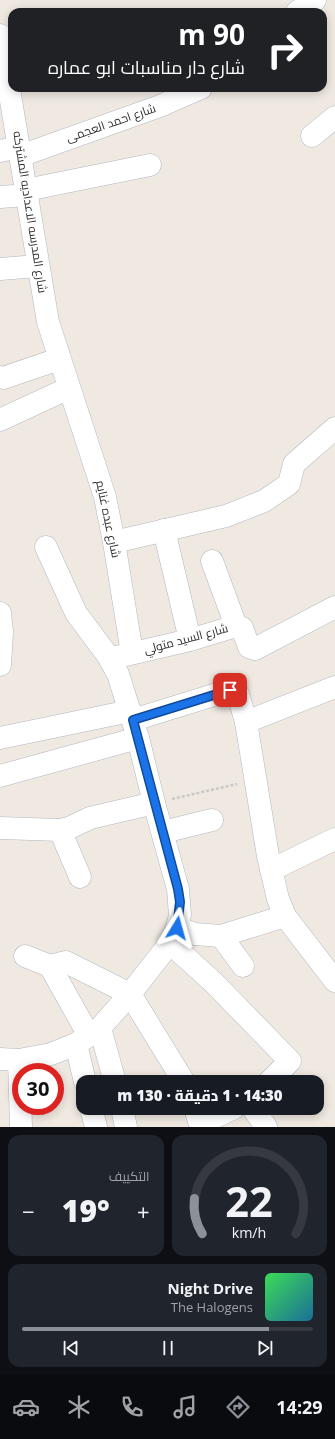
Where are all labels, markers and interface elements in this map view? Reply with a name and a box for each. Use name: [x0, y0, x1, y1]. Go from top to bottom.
text: 90 m: [178, 15, 245, 53]
icon: right: [259, 24, 311, 76]
text: شارع دار مناسبات ابو عماره: [48, 55, 245, 79]
street label: شارع احمد العجمى: [64, 99, 158, 146]
street label: شارع المدرسه الاعداديه المشتركه: [9, 130, 52, 294]
street label: شارع عبده غنايم: [92, 479, 125, 559]
street label: شارع السيد متولي: [142, 619, 231, 660]
pin: [213, 673, 247, 707]
icon: arrive: [219, 679, 241, 701]
position arrow: [156, 907, 198, 949]
speed limit sign: 30: [12, 1063, 64, 1115]
text: 14:30 · 1 دقيقة · 130 m: [117, 1085, 283, 1105]
text: التكييف: [109, 1167, 150, 1185]
text: 22: [225, 1172, 273, 1228]
text: 19°: [62, 1190, 110, 1231]
text: −: [22, 1196, 35, 1226]
text: +: [137, 1196, 150, 1226]
text: km/h: [232, 1222, 267, 1241]
text: Night Drive: [168, 1278, 253, 1298]
text: The Halogens: [171, 1298, 253, 1316]
icon: previous: [60, 1337, 82, 1359]
icon: pause: [157, 1337, 179, 1359]
icon: next: [254, 1337, 276, 1359]
icon: car: [12, 1393, 40, 1421]
icon: climate: [65, 1393, 93, 1421]
icon: phone: [118, 1393, 146, 1421]
icon: music: [171, 1393, 199, 1421]
icon: directions: [224, 1393, 252, 1421]
text: 14:29: [276, 1395, 323, 1419]

